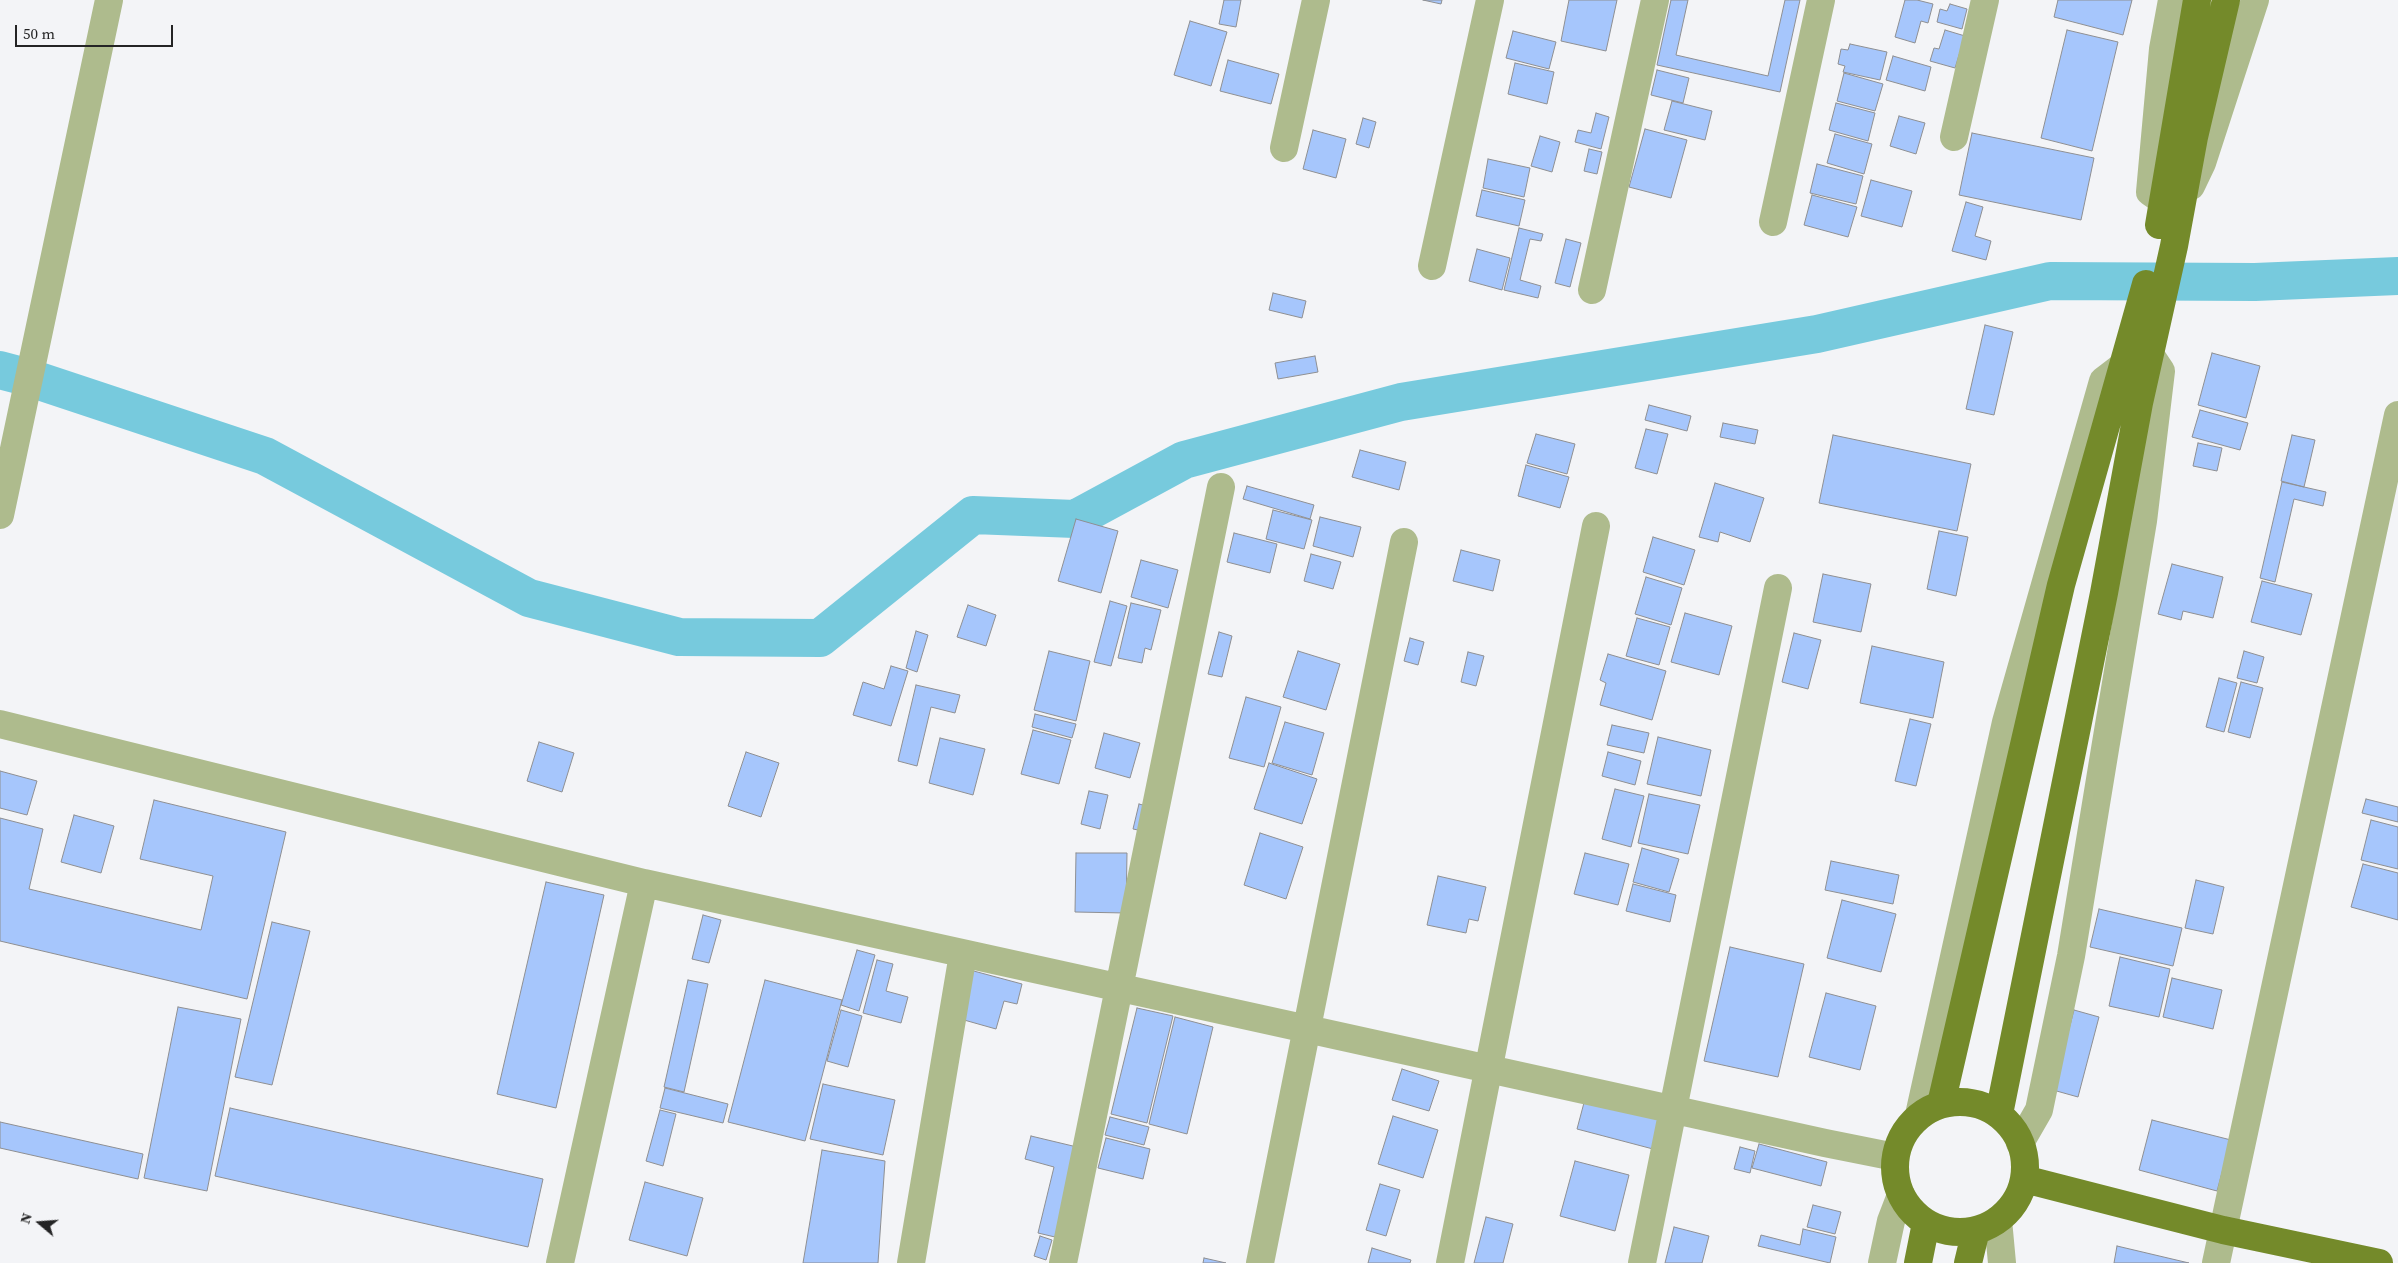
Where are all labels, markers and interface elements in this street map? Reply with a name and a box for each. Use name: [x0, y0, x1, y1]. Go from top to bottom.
scale bar: [18, 15, 175, 47]
text: 50 m: [23, 23, 55, 44]
north arrow: [15, 1198, 65, 1248]
text: N: [15, 1210, 37, 1226]

